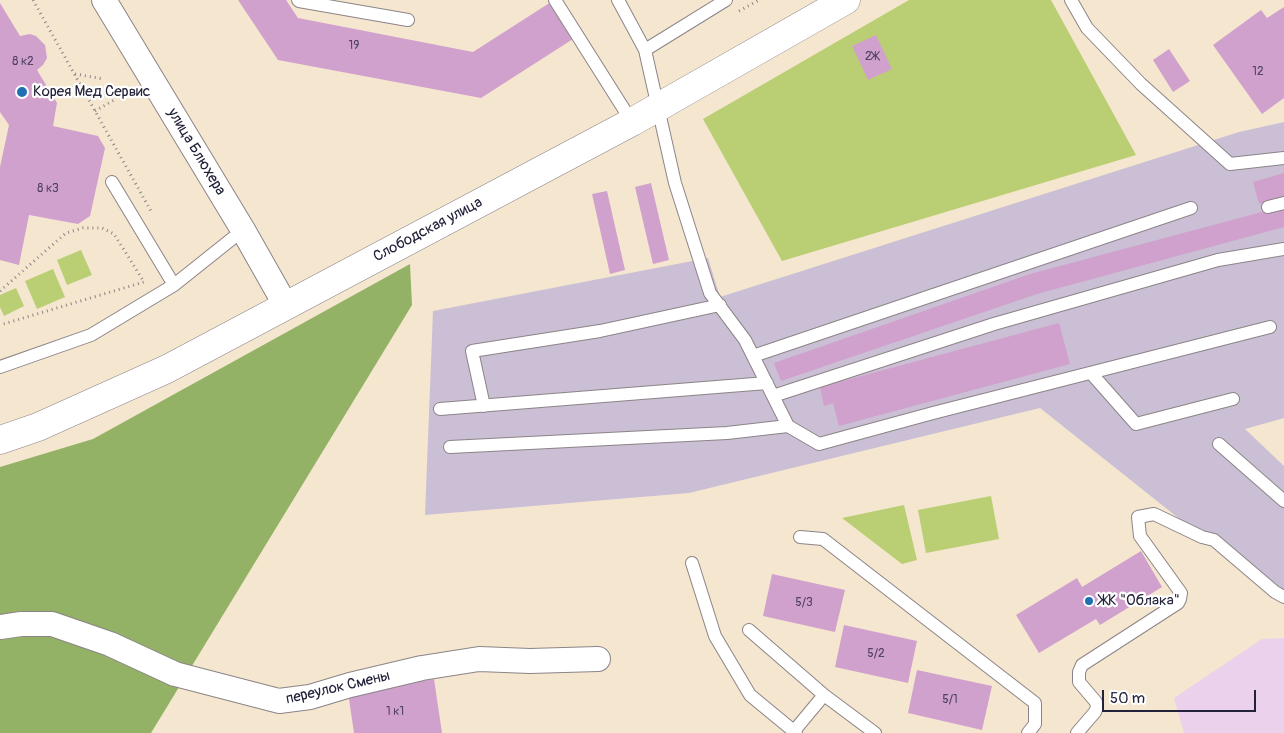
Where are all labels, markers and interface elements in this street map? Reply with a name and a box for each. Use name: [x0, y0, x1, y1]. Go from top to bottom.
house number: 19: [349, 39, 359, 53]
house number: 2Ж: [865, 50, 879, 64]
house number: 8 к2: [12, 55, 34, 69]
house number: 12: [1252, 65, 1264, 79]
place label: Корея Мед Сервис: [33, 83, 150, 101]
marker: Корея Мед Сервис: [15, 85, 29, 99]
street label: улица Блюхера: [163, 105, 229, 199]
house number: 8 к3: [37, 182, 59, 196]
street label: Слободская улица: [370, 194, 486, 266]
place label: ЖК "Облака": [1099, 592, 1180, 610]
marker: ЖК "Облака": [1083, 595, 1095, 607]
house number: 5/3: [795, 596, 813, 610]
house number: 5/2: [867, 647, 885, 661]
street label: переулок Смены: [284, 667, 392, 709]
scale bar: [1104, 680, 1258, 712]
text: 50 m: [1110, 689, 1145, 708]
house number: 5/1: [942, 693, 958, 707]
house number: 1 к1: [386, 705, 404, 719]

